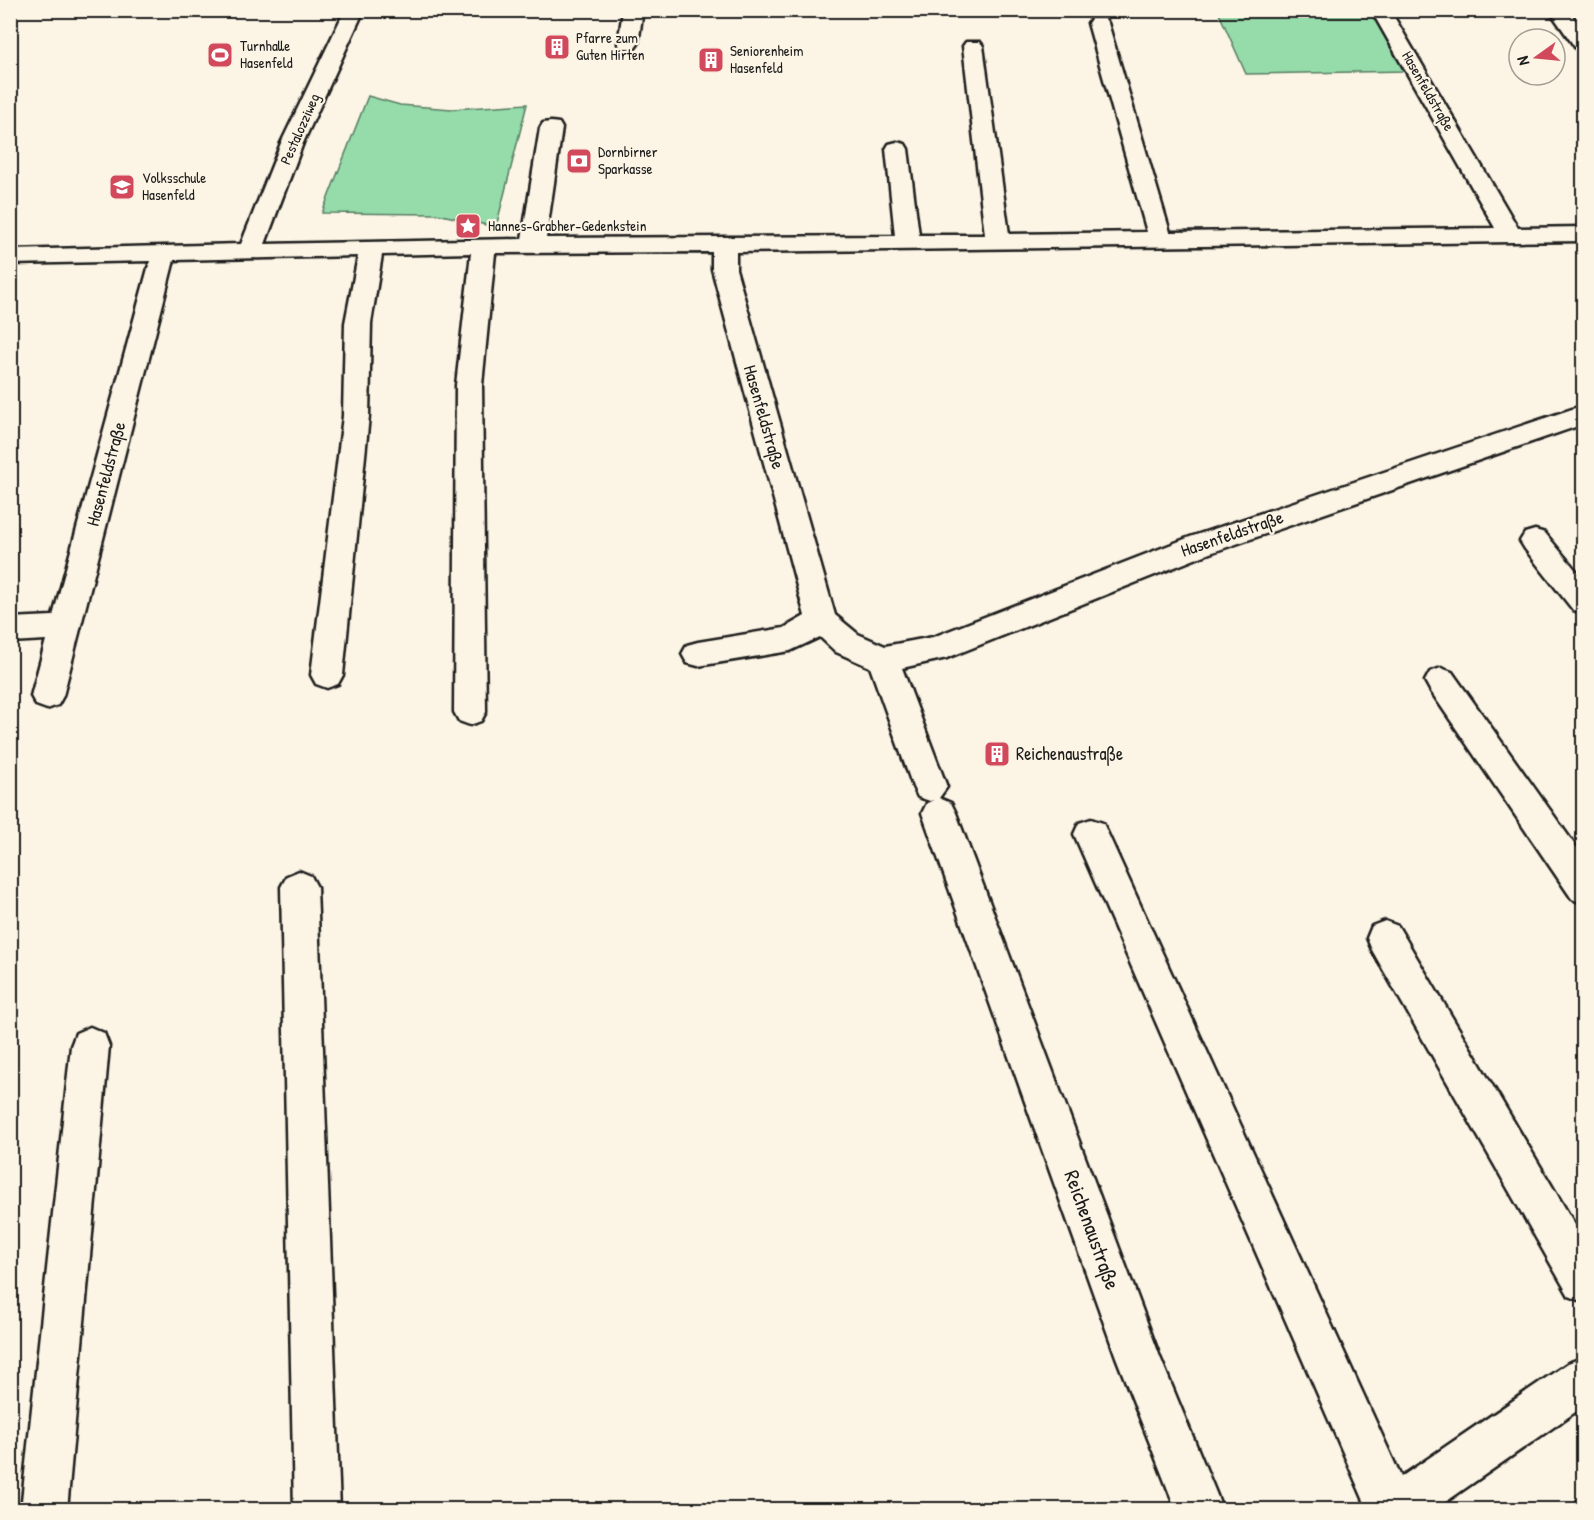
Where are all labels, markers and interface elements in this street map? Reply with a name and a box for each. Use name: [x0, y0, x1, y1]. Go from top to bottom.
place label: Pfarre zum Guten Hirten: [576, 27, 645, 65]
north arrow: [1507, 27, 1567, 87]
building icon: Pfarre zum Guten Hirten: [542, 32, 572, 62]
place label: Turnhalle Hasenfeld: [240, 35, 293, 73]
sports icon: Turnhalle Hasenfeld: [205, 40, 235, 70]
place label: Seniorenheim Hasenfeld: [730, 40, 803, 78]
building icon: Seniorenheim Hasenfeld: [696, 45, 726, 75]
street label: Hasenfeldstraße: [1397, 47, 1460, 135]
text: N: [1511, 53, 1534, 68]
street label: Pestalozziweg: [275, 90, 325, 168]
place label: Dornbirner Sparkasse: [598, 141, 658, 179]
bank icon: Dornbirner Sparkasse: [564, 146, 594, 176]
place label: Volksschule Hasenfeld: [142, 167, 206, 205]
school or university icon: Volksschule Hasenfeld: [107, 172, 137, 202]
place icon: Hannes-Grabher-Gedenkstein: [453, 211, 483, 241]
place label: Hannes-Grabher-Gedenkstein: [488, 215, 647, 236]
street label: Hasenfeldstraße: [738, 362, 791, 472]
street label: Hasenfeldstraße: [80, 419, 131, 529]
street label: Hasenfeldstraße: [1177, 504, 1286, 563]
building icon: Reichenaustraße: [982, 739, 1012, 769]
place label: Reichenaustraße: [1016, 741, 1123, 766]
street label: Reichenaustraße: [1057, 1166, 1127, 1294]

